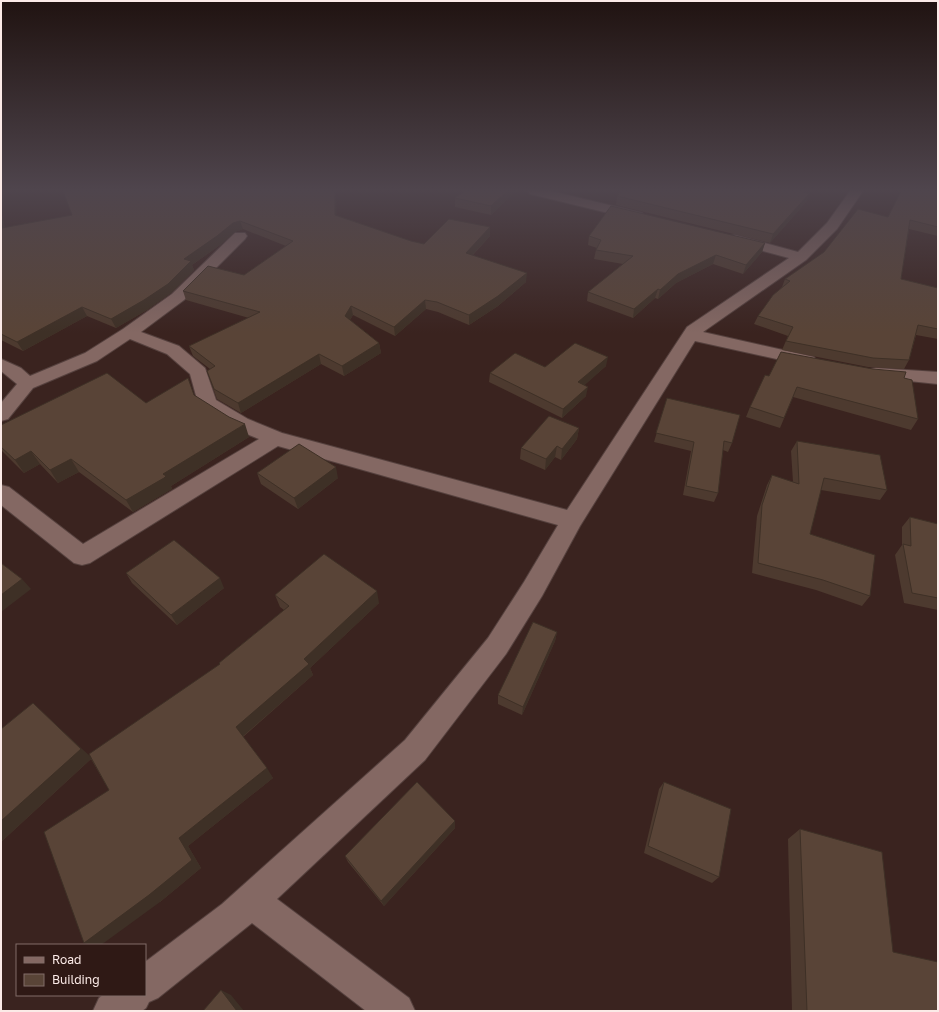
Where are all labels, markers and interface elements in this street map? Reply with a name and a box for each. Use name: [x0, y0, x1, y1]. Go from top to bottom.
legend: [16, 944, 146, 996]
text: Road: [52, 952, 81, 967]
text: Building: [52, 972, 100, 987]

